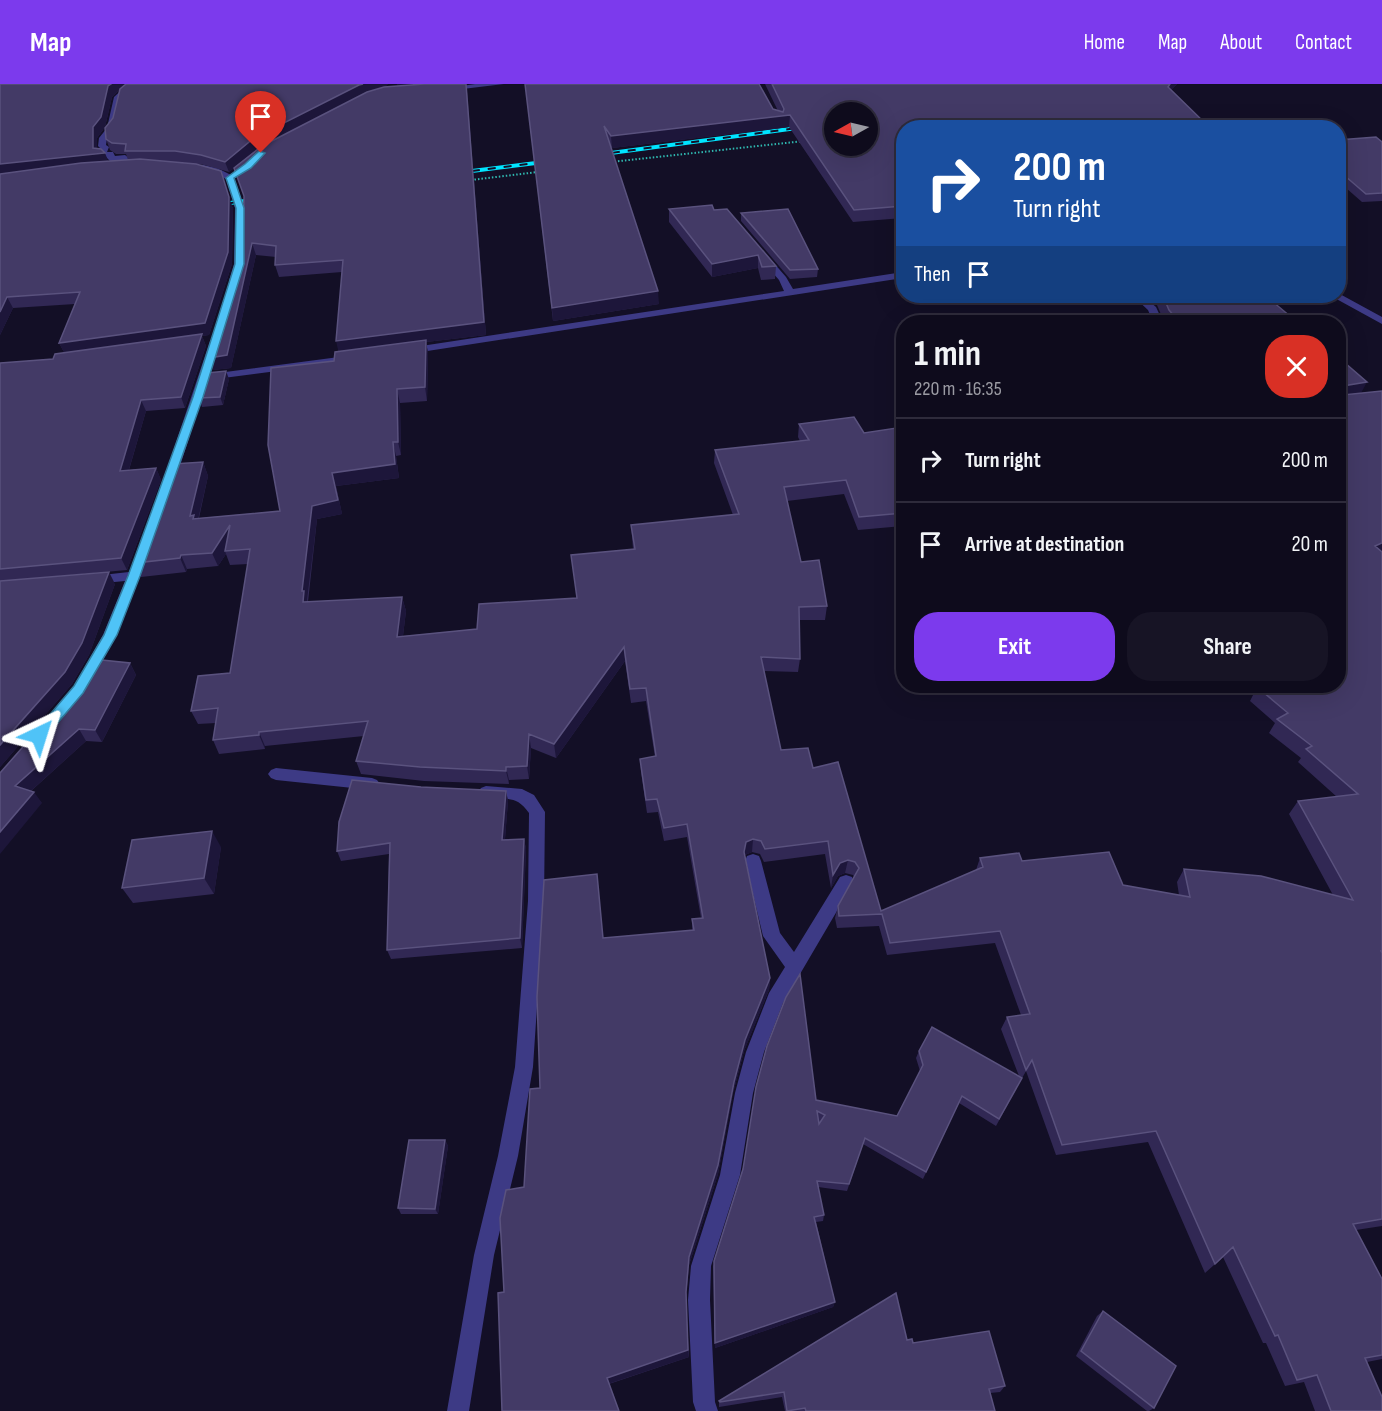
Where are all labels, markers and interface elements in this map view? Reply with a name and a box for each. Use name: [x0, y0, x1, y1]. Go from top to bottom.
text: Map: [30, 26, 71, 59]
text: Home: [1084, 30, 1125, 55]
text: Map: [1158, 30, 1187, 55]
text: About: [1220, 30, 1262, 55]
text: Contact: [1295, 30, 1352, 55]
pin: [235, 91, 286, 153]
icon: arrive: [244, 100, 277, 133]
north arrow: [824, 102, 878, 156]
map controls: [824, 102, 878, 156]
text: 200 m: [1013, 142, 1106, 193]
icon: right: [914, 144, 992, 222]
text: Turn right: [1013, 193, 1100, 225]
icon: arrive: [962, 258, 995, 291]
text: Then: [914, 261, 950, 288]
text: 1 min: [914, 333, 981, 376]
button: close: [1265, 335, 1328, 398]
text: 220 m · 16:35: [914, 377, 1002, 401]
icon: right: [914, 444, 947, 477]
text: Turn right: [965, 447, 1041, 474]
text: 200 m: [1282, 447, 1328, 474]
icon: arrive: [914, 528, 947, 561]
text: Arrive at destination: [965, 531, 1124, 558]
text: 20 m: [1292, 531, 1328, 558]
button: Exit: [914, 612, 1115, 681]
button: Share: [1127, 612, 1328, 681]
position arrow: [7, 703, 71, 767]

